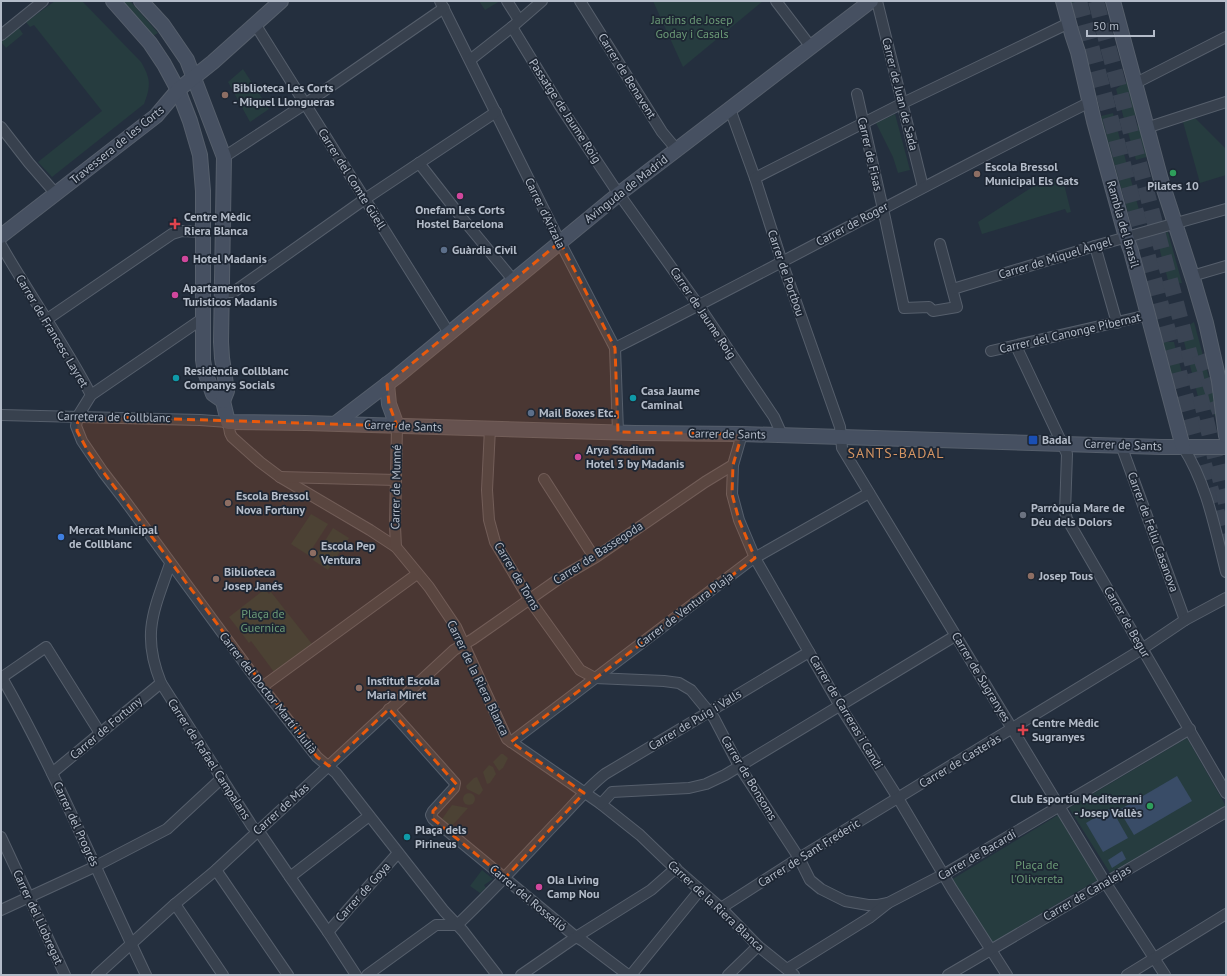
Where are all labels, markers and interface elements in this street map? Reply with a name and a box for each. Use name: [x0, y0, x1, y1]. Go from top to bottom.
park label: Jardins de Josep Goday i Casals: [650, 12, 733, 41]
scale bar: [1087, 12, 1154, 38]
text: 50 m: [1093, 18, 1119, 33]
street label: Carrer de Benavent: [595, 30, 660, 121]
street label: Carrer de Juan de Sada: [879, 36, 922, 152]
street label: Passatge de Jaume Roig: [526, 56, 605, 166]
place label: Biblioteca Les Corts - Miquel Llongueras: [233, 80, 335, 109]
marker: Biblioteca Les Corts - Miquel Llongueras: [220, 90, 230, 100]
street label: Travessera de les Corts: [67, 102, 167, 187]
street label: Carrer de Fisas: [855, 115, 886, 192]
street label: Carrer del Comte Güell: [315, 126, 390, 232]
street label: Avinguda de Madrid: [581, 151, 671, 226]
place label: Escola Bressol Municipal Els Gats: [985, 159, 1079, 188]
marker: Pilates 10: [1168, 168, 1178, 178]
marker: Escola Bressol Municipal Els Gats: [972, 169, 982, 179]
street label: Carrer d'Arizala: [522, 175, 569, 251]
place label: Pilates 10: [1147, 178, 1199, 193]
street label: Rambla del Brasil: [1104, 179, 1143, 270]
marker: Onefam Les Corts Hostel Barcelona: [455, 191, 465, 201]
street label: Carrer de Roger: [813, 198, 890, 249]
place label: Onefam Les Corts Hostel Barcelona: [415, 202, 505, 231]
place label: Centre Mèdic Riera Blanca: [184, 209, 251, 238]
marker: Centre Mèdic Riera Blanca: [169, 218, 181, 230]
street label: Carrer de Portbou: [765, 228, 808, 318]
street label: Carrer de Miquel Àngel: [996, 233, 1114, 282]
place label: Guàrdia Civil: [452, 242, 517, 257]
marker: Guàrdia Civil: [439, 245, 449, 255]
place label: Hotel Madanis: [193, 251, 267, 266]
marker: Hotel Madanis: [180, 254, 190, 264]
street label: Carrer de Jaume Roig: [667, 264, 740, 361]
street label: Carrer de Francesc Layret: [13, 272, 92, 390]
place label: Apartamentos Turisticos Madanis: [183, 280, 277, 309]
marker: Apartamentos Turisticos Madanis: [170, 290, 180, 300]
street label: Carrer del Canonge Pibernat: [998, 309, 1142, 356]
place label: Residència Collblanc Companys Socials: [184, 363, 289, 392]
marker: Residència Collblanc Companys Socials: [171, 373, 181, 383]
place label: Casa Jaume Caminal: [641, 383, 700, 412]
marker: Casa Jaume Caminal: [628, 393, 638, 403]
place label: Mail Boxes Etc.: [539, 405, 616, 420]
street label: Carretera de Collblanc: [57, 408, 172, 425]
marker: Mail Boxes Etc.: [526, 408, 536, 418]
street label: Carrer de Sants: [364, 417, 442, 434]
street label: Carrer de Sants: [688, 425, 766, 442]
place label: Badal: [1042, 432, 1071, 447]
marker: Badal: [1027, 434, 1039, 446]
street label: Carrer de Sants: [1084, 436, 1162, 453]
place label: Arya Stadium Hotel 3 by Madanis: [586, 442, 684, 471]
street label: Carrer de Munné: [387, 444, 404, 530]
district label: SANTS-BADAL: [848, 444, 944, 462]
marker: Arya Stadium Hotel 3 by Madanis: [573, 452, 583, 462]
street label: Carrer de Feliu Casanova: [1125, 470, 1182, 594]
place label: Escola Bressol Nova Fortuny: [236, 488, 309, 517]
marker: Escola Bressol Nova Fortuny: [223, 498, 233, 508]
place label: Parròquia Mare de Déu dels Dolors: [1031, 500, 1125, 529]
marker: Parròquia Mare de Déu dels Dolors: [1018, 510, 1028, 520]
street label: Carrer de Bassegoda: [550, 518, 646, 587]
place label: Mercat Municipal de Collblanc: [69, 522, 158, 551]
marker: Mercat Municipal de Collblanc: [56, 532, 66, 542]
place label: Escola Pep Ventura: [320, 538, 376, 567]
street label: Carrer de Torns: [491, 539, 544, 613]
marker: Escola Pep Ventura: [308, 548, 318, 558]
place label: Biblioteca Josep Janés: [223, 564, 283, 593]
street label: Carrer de Ventura Plaja: [633, 568, 736, 651]
place label: Josep Tous: [1038, 568, 1093, 583]
marker: Josep Tous: [1026, 571, 1036, 581]
marker: Biblioteca Josep Janés: [211, 574, 221, 584]
street label: Carrer de Begur: [1101, 583, 1154, 660]
park label: Plaça de Guernica: [240, 606, 286, 635]
street label: Carrer de la Riera Blanca: [444, 618, 513, 738]
street label: Carrer del Doctor Martí i Julià: [216, 629, 321, 757]
street label: Carrer de Sugranyes: [949, 629, 1014, 724]
street label: Carrer de Carreras i Candi: [806, 652, 886, 771]
place label: Institut Escola Maria Miret: [367, 673, 440, 702]
marker: Institut Escola Maria Miret: [354, 683, 364, 693]
street label: Carrer de Puig i Valls: [646, 686, 744, 753]
street label: Carrer de Fortuny: [67, 693, 145, 762]
street label: Carrer de Rafael Campalans: [165, 695, 254, 822]
place label: Centre Mèdic Sugranyes: [1032, 715, 1099, 744]
marker: Centre Mèdic Sugranyes: [1017, 724, 1029, 736]
street label: Carrer de Casteràs: [916, 730, 1003, 791]
street label: Carrer de Bonsoms: [718, 733, 781, 823]
street label: Carrer del Progrés: [50, 779, 103, 869]
street label: Carrer de Mas: [249, 779, 312, 838]
place label: Club Esportiu Mediterrani - Josep Vallès: [1010, 791, 1142, 820]
marker: Club Esportiu Mediterrani - Josep Vallès: [1145, 801, 1155, 811]
street label: Carrer de Sant Frederic: [755, 815, 863, 890]
place label: Plaça dels Pirineus: [415, 822, 467, 851]
street label: Carrer de Bacardí: [935, 826, 1019, 883]
marker: Plaça dels Pirineus: [402, 832, 412, 842]
street label: Carrer de la Riera Blanca: [665, 857, 768, 954]
park label: Plaça de l'Olivereta: [1011, 857, 1063, 886]
street label: Carrer de Goya: [332, 859, 393, 925]
street label: Carrer del Rosselló: [487, 861, 570, 934]
street label: Carrer de Canalejas: [1040, 861, 1133, 924]
street label: Carrer del Llobregat: [10, 867, 67, 966]
place label: Ola Living Camp Nou: [547, 872, 600, 901]
marker: Ola Living Camp Nou: [534, 882, 544, 892]

